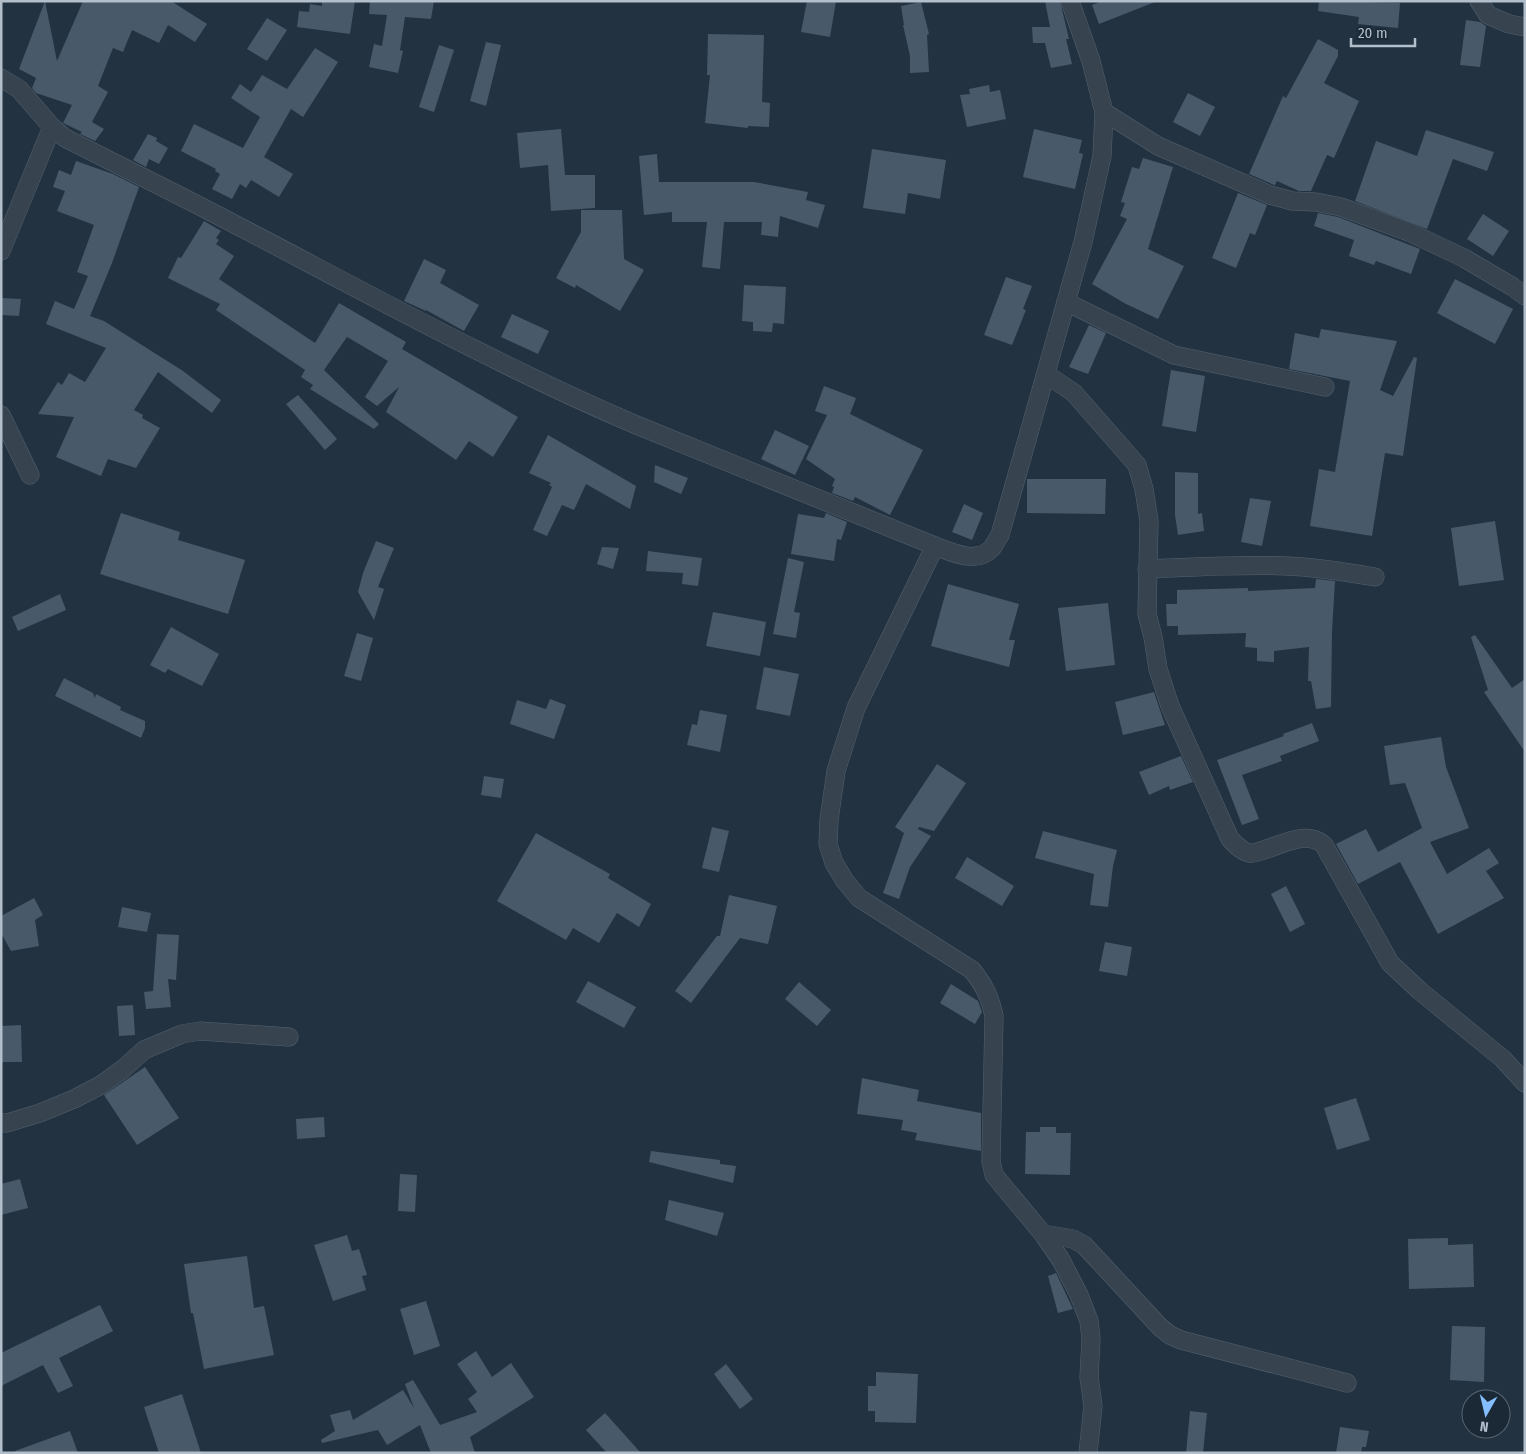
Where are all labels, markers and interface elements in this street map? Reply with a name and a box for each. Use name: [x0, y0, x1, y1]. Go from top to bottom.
scale bar: [1351, 15, 1415, 47]
text: 20 m: [1358, 24, 1388, 42]
north arrow: [1461, 1389, 1511, 1439]
text: N: [1479, 1417, 1490, 1435]

